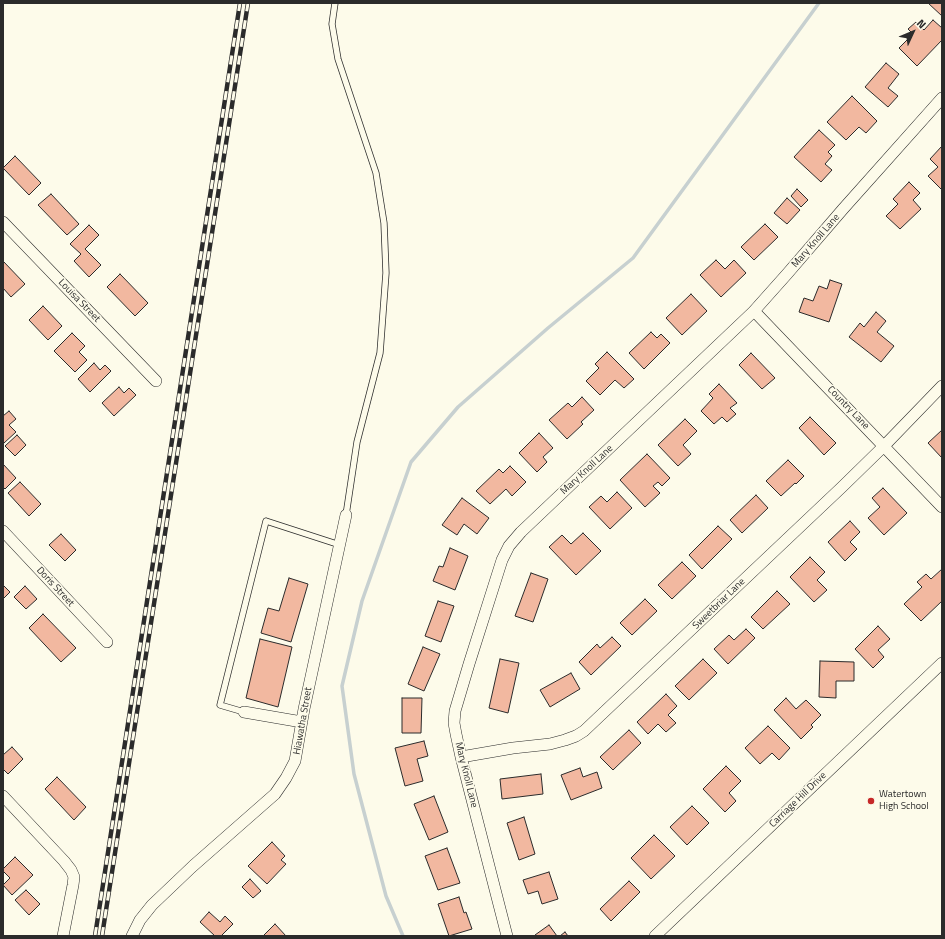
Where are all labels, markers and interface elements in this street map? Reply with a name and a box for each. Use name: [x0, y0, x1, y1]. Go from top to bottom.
north arrow: [893, 12, 933, 52]
text: N: [913, 15, 930, 32]
street label: Mary Knoll Lane: [789, 212, 843, 270]
street label: Louisa Street: [56, 277, 102, 325]
street label: Country Lane: [824, 384, 872, 432]
street label: Mary Knoll Lane: [558, 443, 616, 497]
street label: Doris Street: [34, 565, 76, 609]
street label: Sweetbriar Lane: [690, 576, 748, 632]
street label: Hiawatha Street: [291, 686, 315, 756]
street label: Mary Knoll Lane: [452, 741, 480, 809]
street label: Carriage Hill Drive: [767, 770, 829, 830]
place label: Watertown High School: [879, 789, 929, 812]
marker: Watertown High School: [866, 796, 876, 806]

